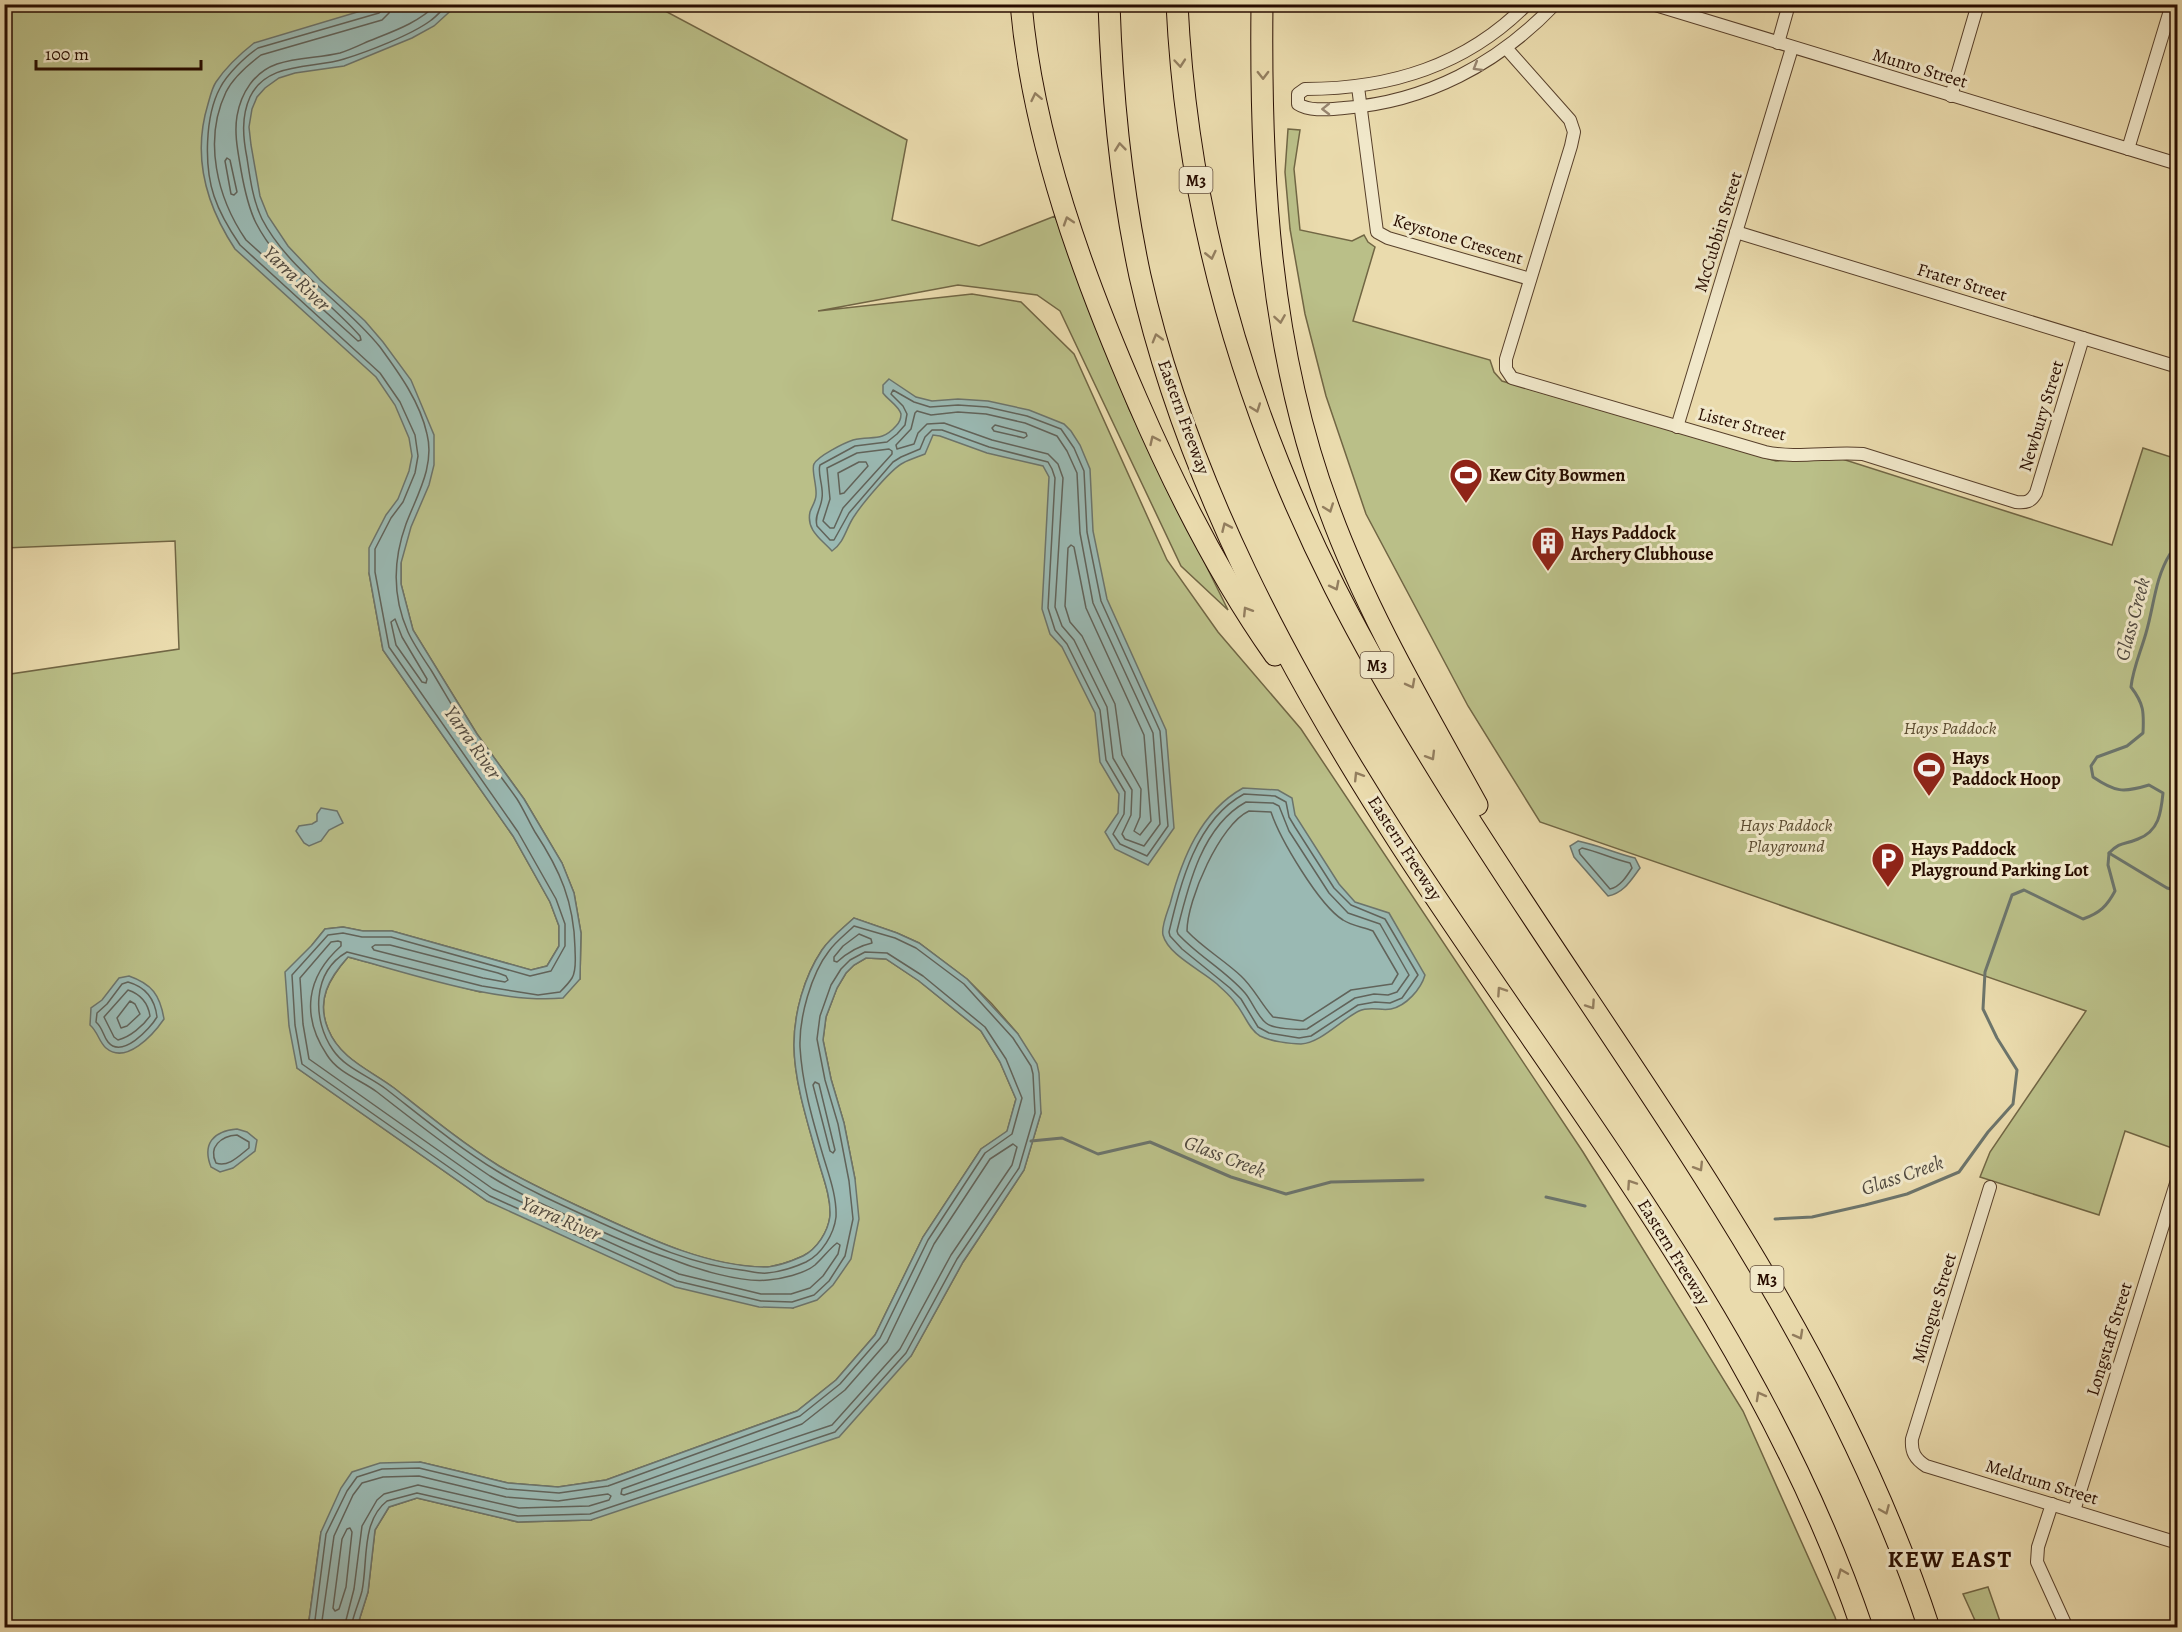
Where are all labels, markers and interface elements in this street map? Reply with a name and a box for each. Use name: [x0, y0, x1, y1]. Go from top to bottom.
scale bar: [36, 33, 201, 71]
text: 100 m: [45, 42, 89, 66]
street label: Munro Street: [1870, 42, 1970, 94]
one-way arrow: [1174, 58, 1187, 67]
one-way arrow: [1473, 60, 1483, 71]
one-way arrow: [1256, 71, 1269, 80]
one-way arrow: [1030, 92, 1043, 102]
one-way arrow: [1322, 103, 1331, 115]
one-way arrow: [1114, 142, 1127, 152]
road number: M3: [1180, 167, 1212, 193]
street label: McCubbin Street: [1688, 169, 1748, 295]
street label: Keystone Crescent: [1390, 208, 1526, 270]
one-way arrow: [1063, 216, 1075, 227]
water label: Yarra River: [257, 240, 337, 318]
one-way arrow: [1204, 250, 1217, 260]
street label: Frater Street: [1914, 257, 2010, 307]
one-way arrow: [1273, 315, 1285, 324]
one-way arrow: [1152, 333, 1164, 344]
street label: Eastern Freeway: [1152, 356, 1216, 479]
street label: Newbury Street: [2013, 357, 2069, 475]
street label: Lister Street: [1695, 401, 1789, 447]
one-way arrow: [1249, 402, 1262, 413]
one-way arrow: [1150, 436, 1162, 447]
sports icon: Kew City Bowmen: [1448, 457, 1484, 504]
place label: Kew City Bowmen: [1489, 463, 1625, 487]
one-way arrow: [1321, 502, 1334, 513]
place label: Hays Paddock Archery Clubhouse: [1570, 521, 1714, 566]
one-way arrow: [1221, 522, 1233, 533]
building icon: Hays Paddock Archery Clubhouse: [1530, 525, 1566, 572]
water label: Glass Creek: [2108, 574, 2157, 664]
one-way arrow: [1327, 580, 1339, 591]
one-way arrow: [1244, 607, 1255, 618]
road number: M3: [1360, 652, 1394, 678]
one-way arrow: [1404, 678, 1415, 689]
water label: Yarra River: [437, 700, 508, 785]
park label: Hays Paddock: [1903, 716, 1997, 740]
place label: Hays Paddock Hoop: [1952, 746, 2061, 791]
one-way arrow: [1423, 750, 1435, 760]
sports icon: Hays Paddock Hoop: [1911, 750, 1947, 797]
one-way arrow: [1354, 772, 1366, 782]
street label: Eastern Freeway: [1362, 791, 1448, 906]
park label: Hays Paddock Playground: [1739, 813, 1833, 858]
place label: Hays Paddock Playground Parking Lot: [1911, 837, 2089, 882]
parking icon: Hays Paddock Playground Parking Lot: [1870, 841, 1906, 888]
one-way arrow: [1497, 987, 1508, 998]
one-way arrow: [1584, 998, 1595, 1009]
water label: Glass Creek: [1180, 1129, 1270, 1184]
water label: Glass Creek: [1857, 1149, 1947, 1202]
one-way arrow: [1691, 1161, 1702, 1172]
one-way arrow: [1627, 1179, 1638, 1190]
water label: Yarra River: [517, 1190, 606, 1248]
street label: Eastern Freeway: [1632, 1195, 1717, 1310]
street label: Minogue Street: [1906, 1250, 1962, 1366]
road number: M3: [1750, 1266, 1784, 1292]
street label: Longstaff Street: [2080, 1279, 2138, 1399]
one-way arrow: [1792, 1329, 1803, 1339]
one-way arrow: [1756, 1392, 1767, 1402]
street label: Meldrum Street: [1983, 1454, 2101, 1511]
one-way arrow: [1878, 1503, 1890, 1514]
district label: KEW EAST: [1887, 1543, 2013, 1575]
one-way arrow: [1837, 1568, 1849, 1579]

